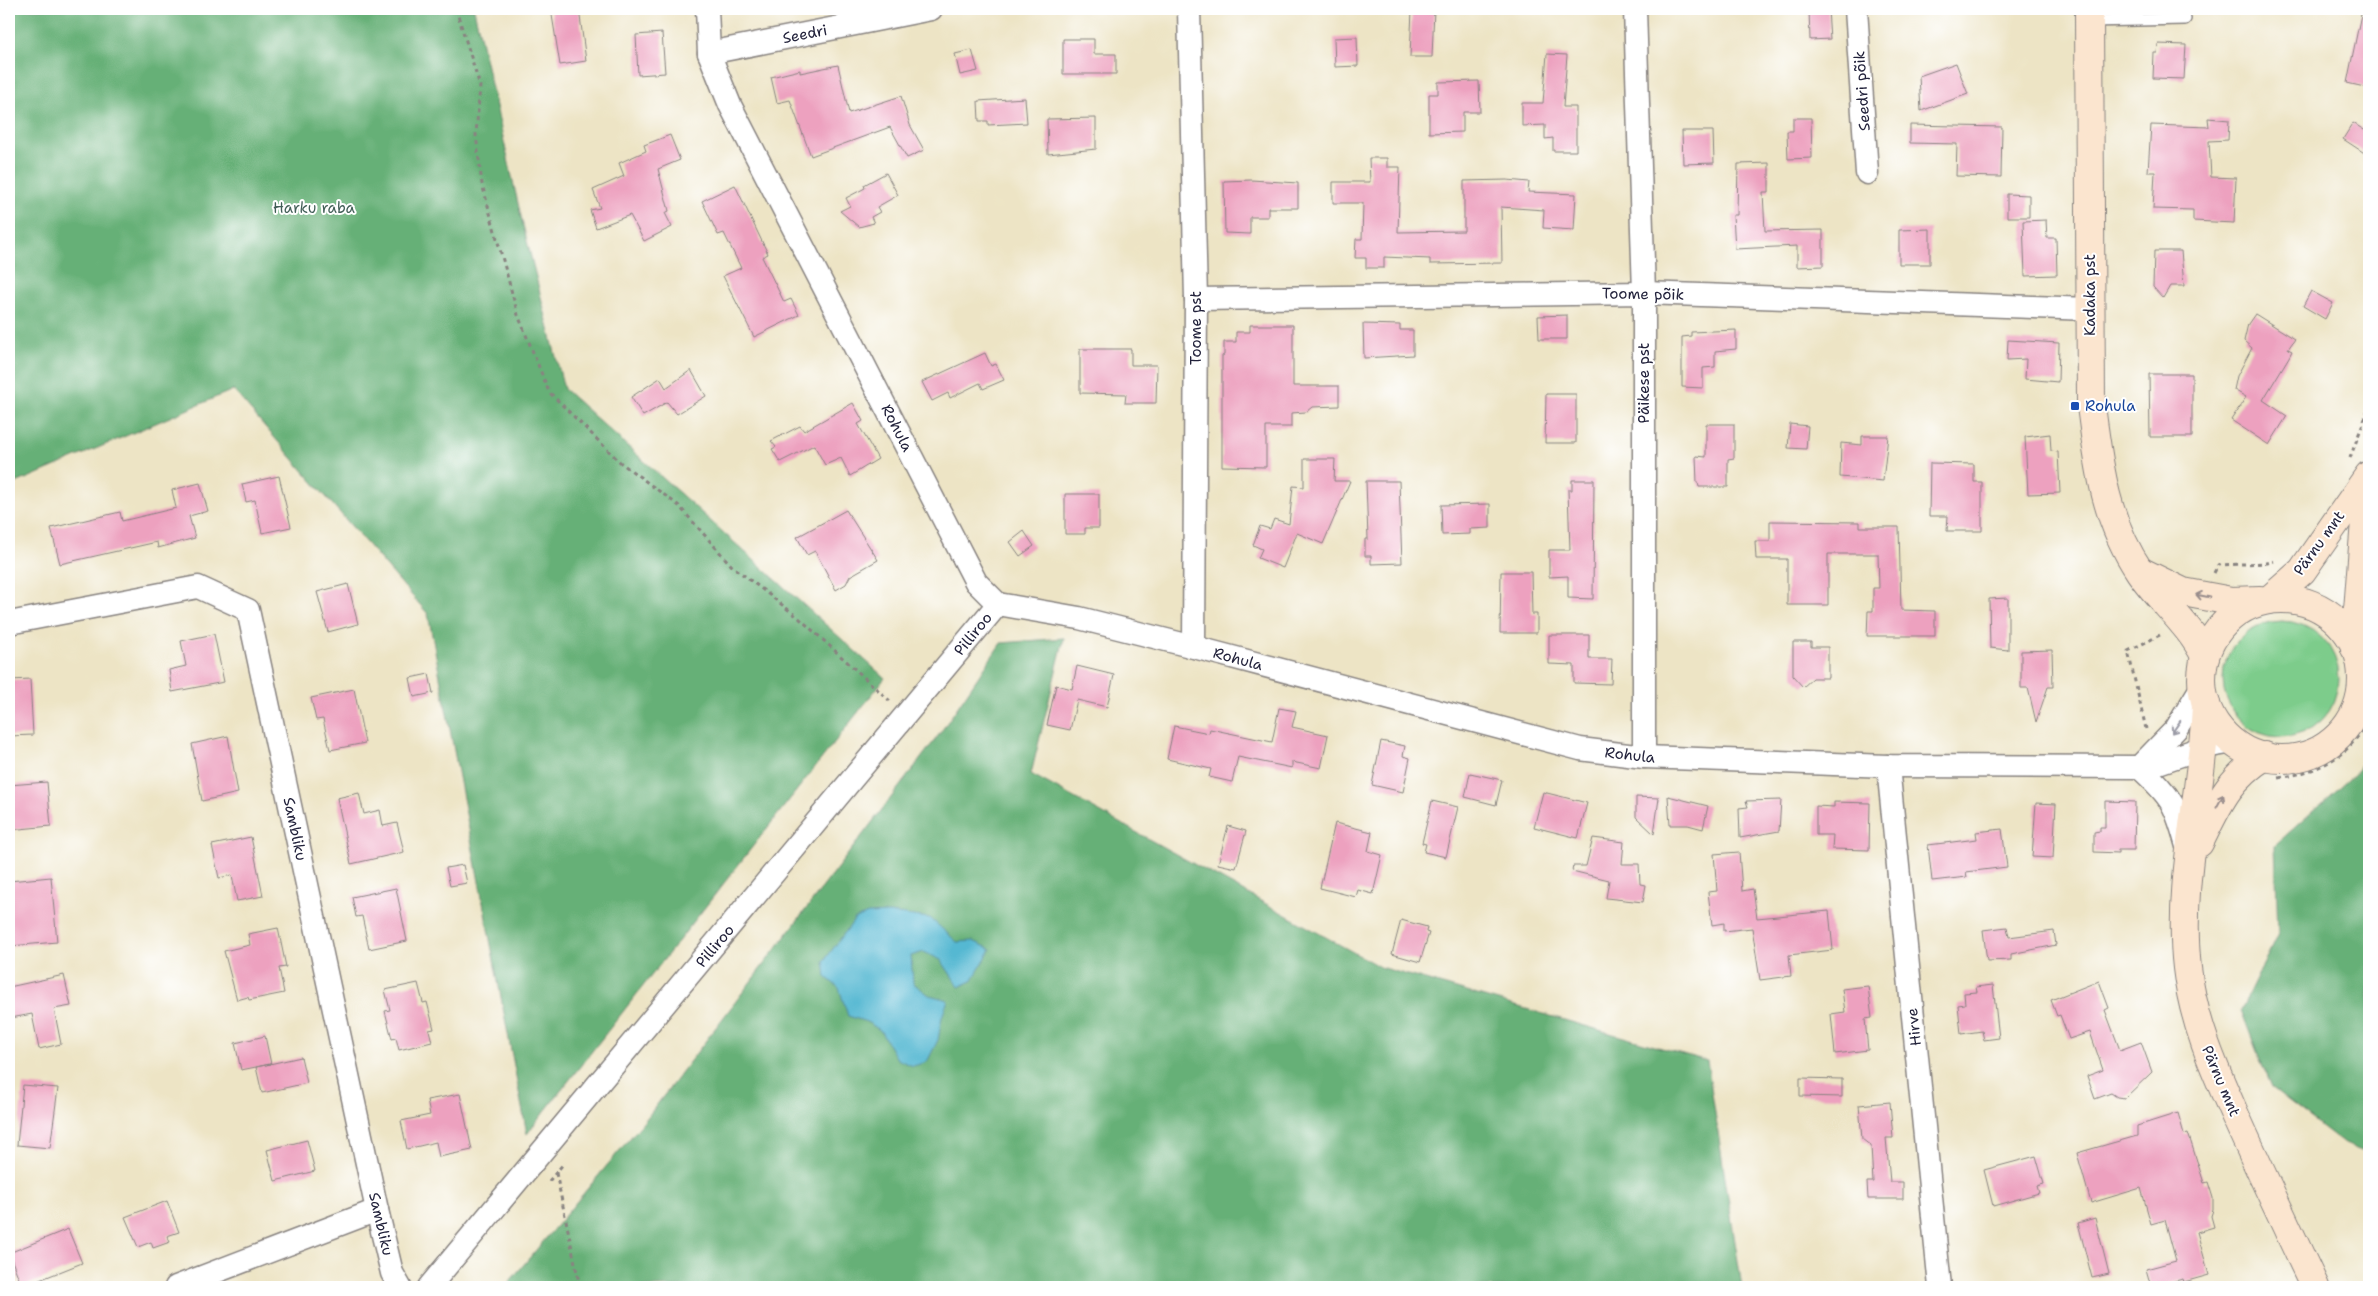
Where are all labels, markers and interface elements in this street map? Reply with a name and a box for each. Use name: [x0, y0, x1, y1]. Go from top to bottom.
street label: Seedri: [781, 20, 829, 48]
street label: Seedri põik: [1849, 50, 1875, 132]
park label: Harku raba: [273, 198, 356, 218]
street label: Kadaka pst: [2080, 254, 2100, 336]
street label: Toome põik: [1602, 283, 1684, 305]
street label: Toome pst: [1186, 291, 1206, 365]
street label: Päikese pst: [1634, 343, 1654, 423]
place label: Rohula: [2085, 396, 2136, 416]
marker: Rohula: [2069, 400, 2081, 412]
street label: Rohula: [877, 401, 918, 456]
street label: Pärnu mnt: [2289, 507, 2349, 579]
one-way arrow: [2196, 591, 2212, 600]
street label: Pilliroo: [949, 608, 997, 660]
street label: Rohula: [1211, 643, 1266, 675]
one-way arrow: [2171, 720, 2181, 734]
street label: Rohula: [1604, 742, 1657, 768]
one-way arrow: [2215, 794, 2225, 809]
street label: Sambliku: [279, 795, 311, 863]
street label: Pilliroo: [691, 920, 739, 972]
street label: Hirve: [1902, 1007, 1926, 1047]
street label: Pärnu mnt: [2197, 1042, 2245, 1120]
street label: Sambliku: [364, 1190, 398, 1258]

